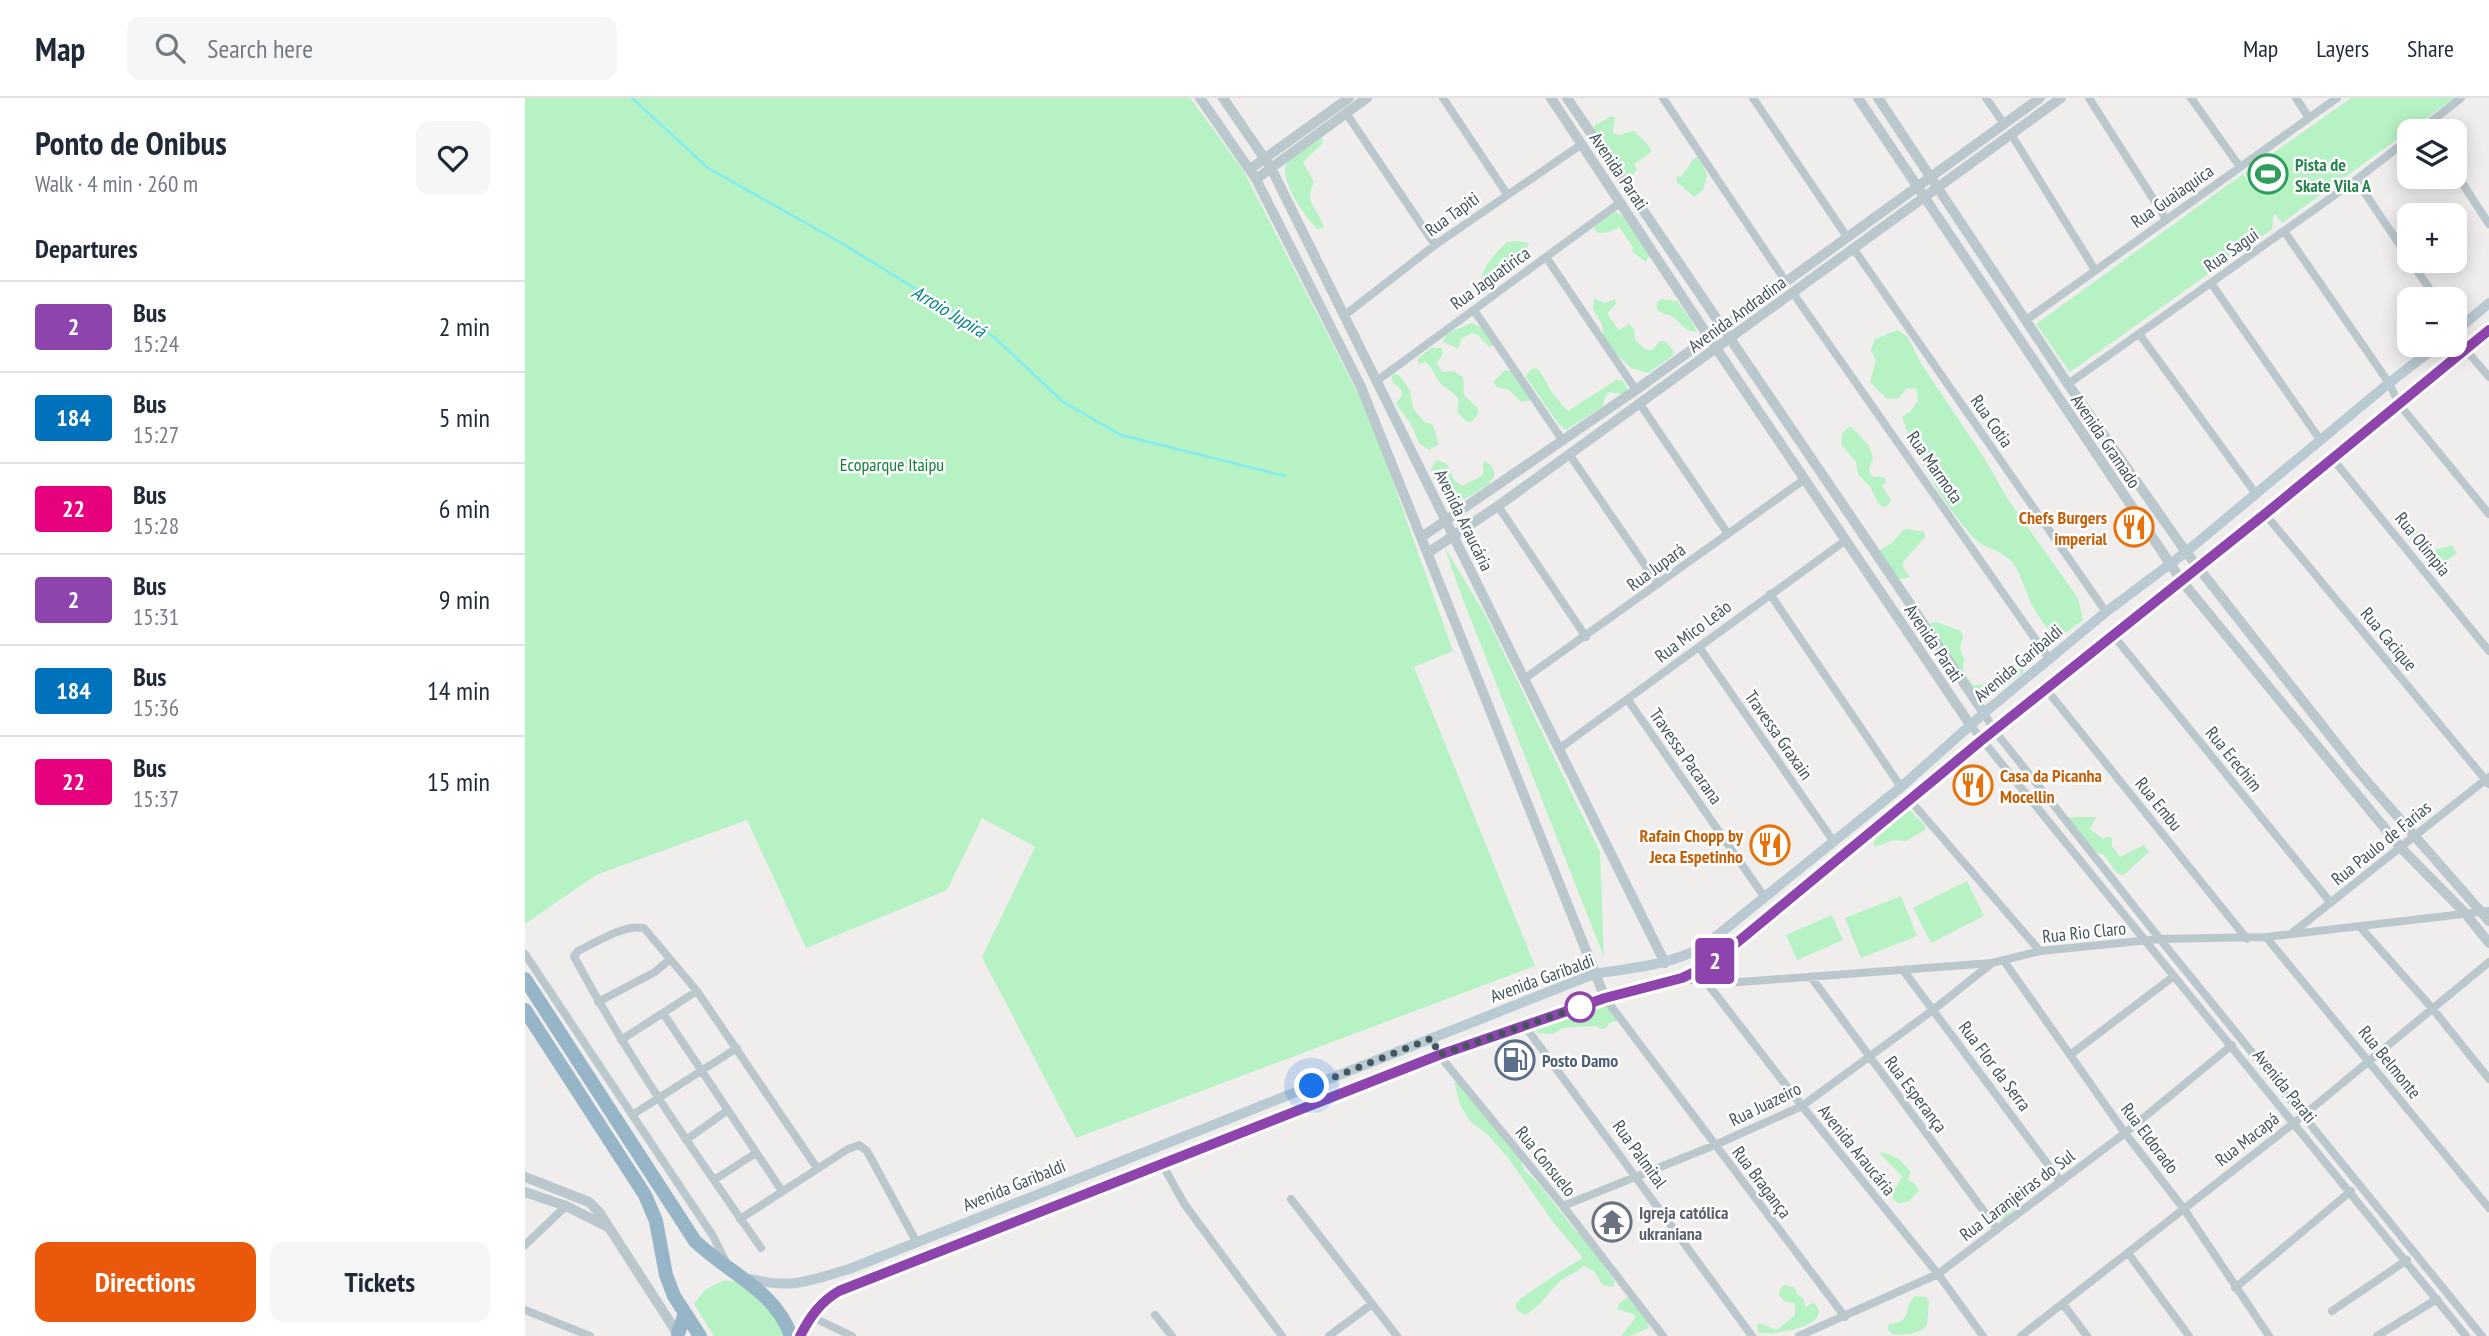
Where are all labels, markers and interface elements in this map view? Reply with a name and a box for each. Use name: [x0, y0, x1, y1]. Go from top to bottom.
search box: [127, 17, 617, 80]
text: Map: [35, 27, 85, 70]
icon: search: [151, 29, 189, 67]
text: Search here: [207, 32, 313, 65]
text: Map: [2243, 33, 2278, 64]
text: Layers: [2316, 33, 2369, 64]
text: Share: [2407, 33, 2454, 64]
map controls: [2397, 119, 2467, 357]
button: layers: [2397, 119, 2467, 189]
text: Ponto de Onibus: [35, 121, 227, 164]
button: heart: [416, 121, 490, 195]
street label: Avenida Parati: [1585, 128, 1653, 214]
sports icon: Pista de Skate Vila A: [2247, 153, 2289, 195]
place label: Pista de Skate Vila A: [2295, 153, 2372, 197]
street label: Rua Guaiaquica: [2126, 159, 2218, 233]
text: Walk · 4 min · 260 m: [35, 169, 198, 198]
street label: Rua Tapiti: [1420, 187, 1484, 241]
button: +: [2397, 203, 2467, 273]
street label: Rua Sagui: [2199, 223, 2263, 277]
text: Departures: [35, 232, 138, 265]
street label: Rua Jaguatirica: [1446, 241, 1534, 315]
street label: Avenida Andradina: [1683, 271, 1791, 357]
water label: Arroio Jupirá: [908, 280, 992, 343]
button: −: [2397, 287, 2467, 357]
text: Bus: [133, 296, 166, 329]
text: 2 min: [439, 310, 490, 343]
text: 2: [68, 311, 79, 342]
text: 15:24: [133, 329, 179, 358]
text: Bus: [133, 387, 166, 420]
street label: Rua Cotia: [1966, 390, 2018, 452]
street label: Avenida Gramado: [2066, 390, 2146, 493]
text: 5 min: [439, 401, 490, 434]
text: 184: [56, 402, 91, 433]
text: 15:27: [133, 420, 179, 449]
street label: Rua Marmota: [1902, 427, 1968, 507]
park label: Ecoparque Itaipu: [840, 453, 944, 476]
street label: Avenida Araucária: [1429, 465, 1499, 575]
text: Bus: [133, 478, 166, 511]
text: 6 min: [439, 492, 490, 525]
text: 22: [62, 493, 85, 524]
place label: Chefs Burgers imperial: [2019, 506, 2108, 550]
restaurant icon: Chefs Burgers imperial: [2113, 506, 2155, 548]
street label: Rua Olimpia: [2390, 507, 2456, 581]
text: 15:28: [133, 511, 179, 540]
street label: Rua Jupará: [1622, 538, 1690, 596]
text: Bus: [133, 569, 166, 602]
text: 9 min: [439, 583, 490, 616]
text: 2: [68, 584, 79, 615]
street label: Rua Mico Leão: [1650, 595, 1736, 667]
street label: Avenida Parati: [1900, 600, 1968, 686]
text: 15:31: [133, 602, 179, 631]
street label: Rua Cacique: [2356, 602, 2422, 676]
street label: Avenida Garibaldi: [1969, 619, 2067, 707]
text: Bus: [133, 660, 166, 693]
text: 14 min: [427, 674, 490, 707]
text: 184: [56, 675, 91, 706]
street label: Travessa Graxain: [1740, 686, 1818, 784]
text: 15:36: [133, 693, 179, 722]
street label: Travessa Pacarana: [1644, 704, 1728, 808]
street label: Rua Erechim: [2201, 722, 2267, 796]
text: Bus: [133, 751, 166, 784]
restaurant icon: Casa da Picanha Mocellin: [1952, 764, 1994, 806]
place label: Casa da Picanha Mocellin: [2000, 764, 2102, 808]
text: 15 min: [427, 765, 490, 798]
text: 22: [62, 766, 85, 797]
street label: Rua Embu: [2130, 772, 2188, 836]
text: 15:37: [133, 784, 179, 813]
street label: Rua Paulo de Farias: [2326, 796, 2436, 890]
place label: Rafain Chopp by Jeca Espetinho: [1640, 824, 1744, 868]
restaurant icon: Rafain Chopp by Jeca Espetinho: [1749, 824, 1791, 866]
street label: Rua Rio Claro: [2041, 916, 2127, 948]
line badge: 2: [1692, 938, 1738, 984]
text: 2: [1709, 945, 1721, 976]
street label: Avenida Garibaldi: [1487, 949, 1597, 1007]
unlabelled marker: [1565, 992, 1595, 1022]
street label: Rua Flor da Serra: [1954, 1016, 2036, 1116]
street label: Rua Belmonte: [2354, 1021, 2426, 1103]
fuel station icon: Posto Damo: [1494, 1039, 1536, 1081]
street label: Avenida Parati: [2248, 1044, 2322, 1128]
place label: Posto Damo: [1542, 1049, 1618, 1072]
street label: Rua Esperança: [1880, 1051, 1952, 1137]
your location: [1294, 1068, 1329, 1103]
street label: Rua Juazeiro: [1725, 1077, 1805, 1131]
street label: Rua Eldorado: [2116, 1098, 2184, 1178]
street label: Avenida Araucária: [1813, 1100, 1901, 1200]
street label: Rua Macapá: [2210, 1107, 2284, 1171]
street label: Rua Palmital: [1608, 1115, 1673, 1193]
street label: Rua Consuelo: [1511, 1121, 1582, 1201]
street label: Rua Bragança: [1727, 1141, 1797, 1223]
street label: Rua Laranjeiras do Sul: [1955, 1144, 2080, 1246]
street label: Avenida Garibaldi: [959, 1154, 1069, 1216]
temple icon: Igreja católica ukraniana: [1591, 1201, 1633, 1243]
place label: Igreja católica ukraniana: [1639, 1201, 1729, 1245]
button: Directions: [35, 1242, 256, 1322]
button: Tickets: [270, 1242, 490, 1322]

